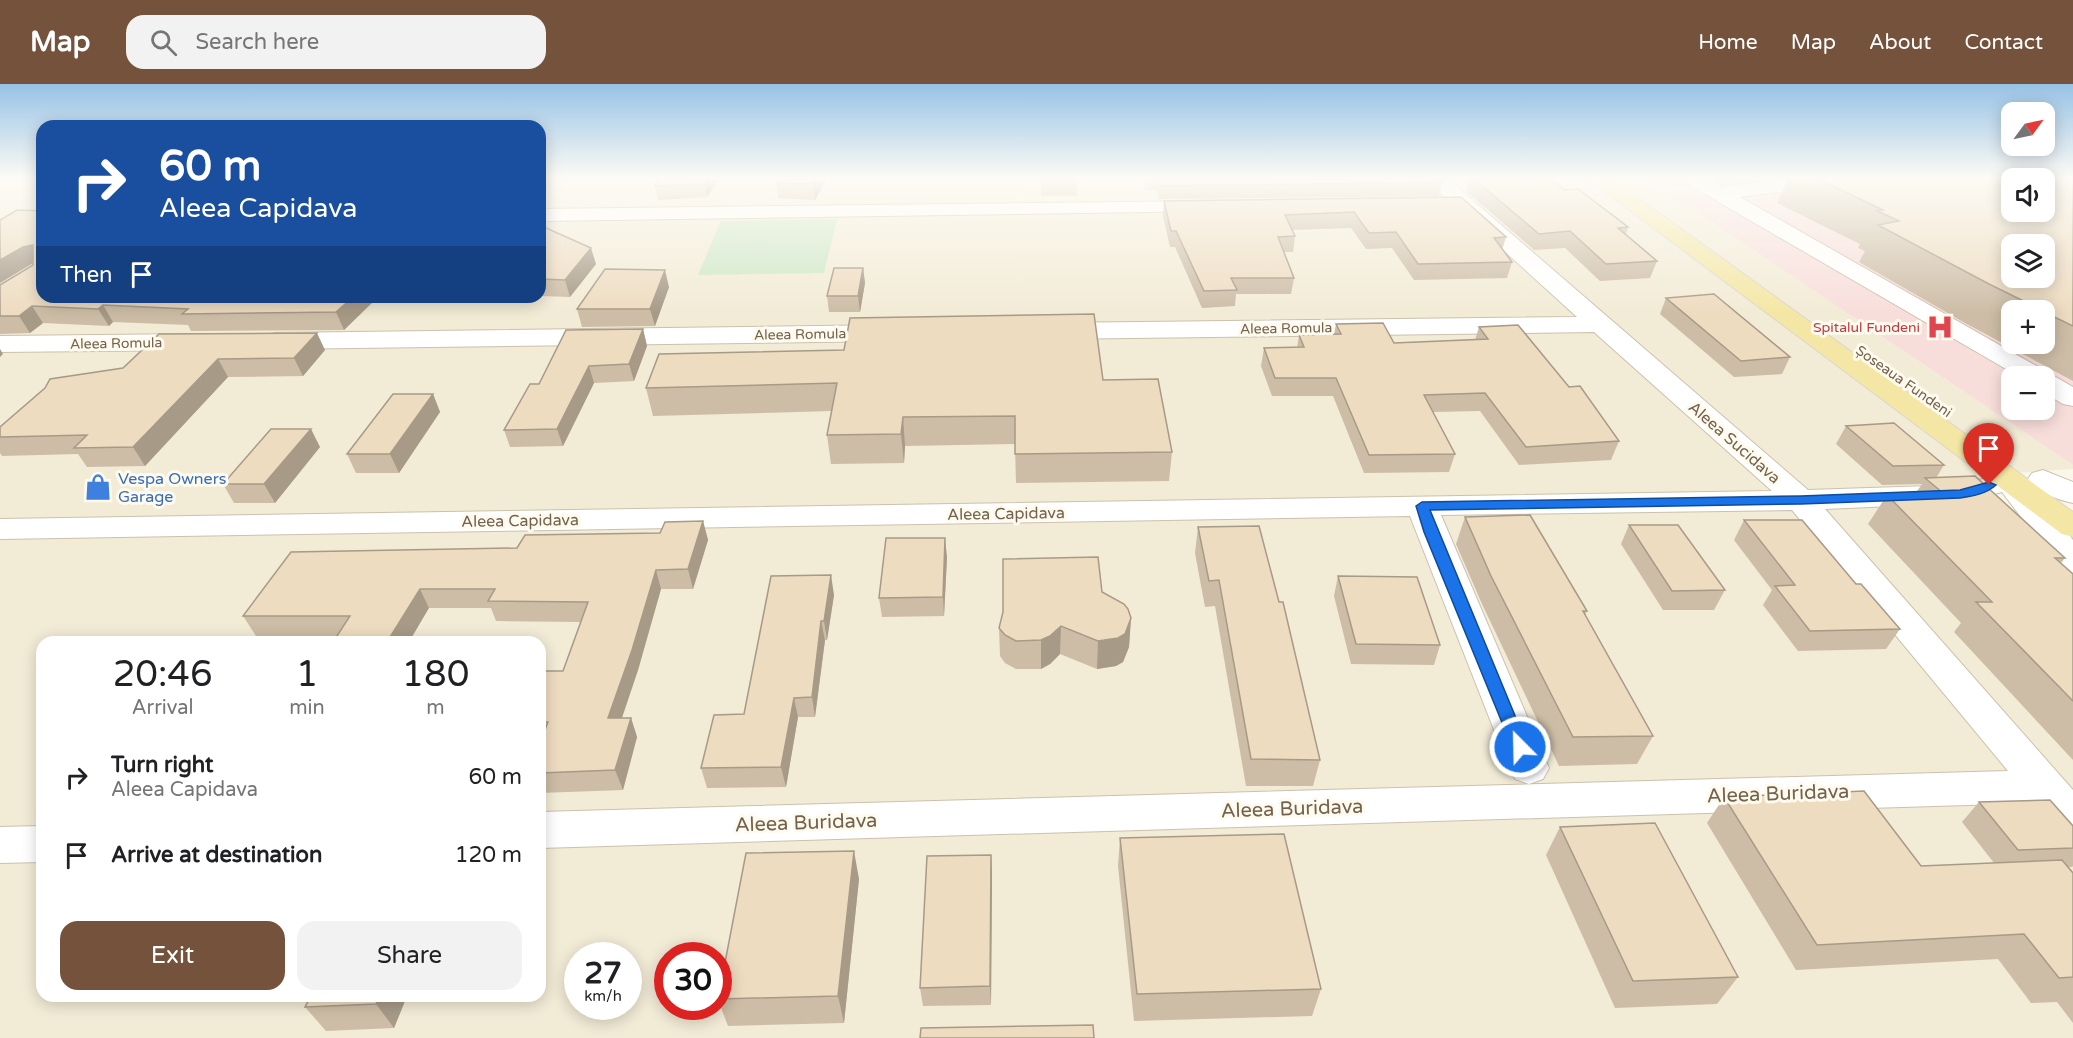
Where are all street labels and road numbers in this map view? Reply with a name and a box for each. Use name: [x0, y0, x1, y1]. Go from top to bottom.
street label: Aleea Romula: [1240, 319, 1332, 338]
street label: Aleea Romula: [754, 325, 846, 344]
street label: Aleea Romula: [70, 334, 162, 353]
street label: Șoseaua Fundeni: [1852, 342, 1955, 421]
street label: Aleea Sucidava: [1684, 397, 1784, 488]
street label: Aleea Capidava: [947, 503, 1065, 525]
street label: Aleea Capidava: [461, 510, 579, 532]
street label: Aleea Buridava: [1706, 780, 1850, 808]
street label: Aleea Buridava: [1220, 795, 1364, 823]
street label: Aleea Buridava: [734, 809, 878, 837]

